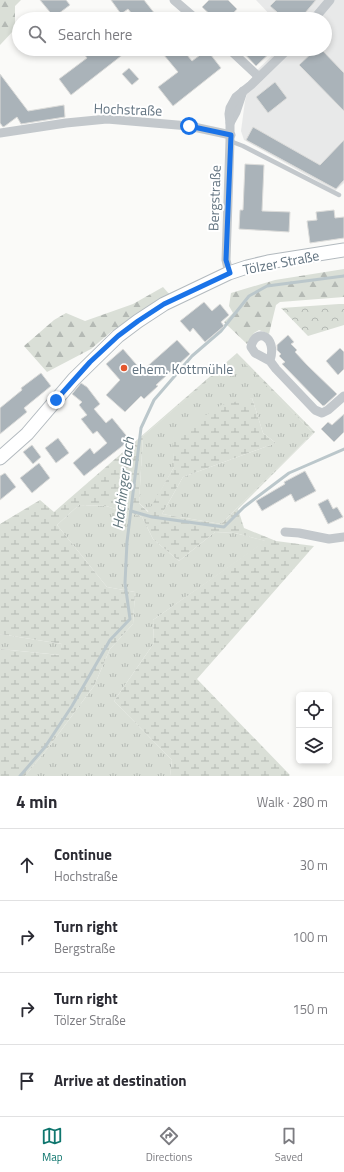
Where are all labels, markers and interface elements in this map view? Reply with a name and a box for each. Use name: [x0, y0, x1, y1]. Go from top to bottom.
search box: [12, 12, 332, 56]
icon: search: [26, 23, 48, 45]
text: Search here: [58, 23, 132, 46]
street label: Hochstraße: [93, 97, 163, 121]
route start: [180, 117, 198, 135]
street label: Bergstraße: [202, 165, 226, 231]
street label: Tölzer Straße: [241, 244, 321, 280]
place label: ehem. Kottmühle: [132, 358, 233, 379]
marker: ehem. Kottmühle: [119, 363, 129, 373]
route end: [47, 391, 65, 409]
water label: Hachinger Bach: [106, 435, 140, 530]
map controls: [296, 692, 332, 764]
button: locate: [296, 692, 332, 728]
button: layers: [296, 728, 332, 764]
text: 4 min: [16, 789, 57, 815]
text: Walk · 280 m: [257, 792, 328, 812]
text: Continue: [54, 843, 112, 866]
icon: ahead: [16, 854, 38, 876]
text: 30 m: [300, 855, 328, 875]
text: Hochstraße: [54, 866, 118, 886]
text: Turn right: [54, 915, 118, 938]
icon: right: [16, 926, 38, 948]
text: 100 m: [292, 927, 328, 947]
text: Bergstraße: [54, 938, 115, 958]
text: Turn right: [54, 987, 118, 1010]
icon: right: [16, 998, 38, 1020]
text: 150 m: [292, 999, 328, 1019]
text: Tölzer Straße: [54, 1010, 126, 1030]
text: Arrive at destination: [54, 1069, 187, 1092]
icon: arrive: [16, 1070, 38, 1092]
tab: Map: [41, 1125, 63, 1165]
tab: Directions: [146, 1125, 192, 1165]
tab: Saved: [275, 1125, 303, 1165]

